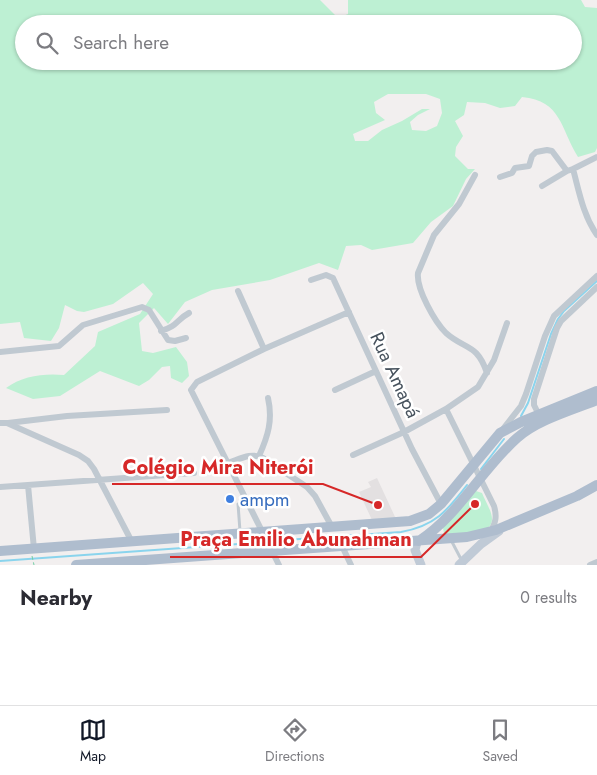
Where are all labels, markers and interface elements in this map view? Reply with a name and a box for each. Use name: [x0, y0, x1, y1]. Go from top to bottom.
search box: [15, 15, 582, 70]
icon: search: [33, 29, 61, 57]
text: Search here: [73, 29, 169, 56]
street label: Rua Amapá: [363, 328, 427, 422]
callout: Colégio Mira Niterói: [112, 449, 323, 484]
text: Colégio Mira Niterói: [123, 453, 314, 482]
place label: ampm: [240, 486, 290, 513]
marker: ampm: [224, 493, 236, 505]
callout: Praça Emilio Abunahman: [170, 522, 421, 557]
text: Praça Emilio Abunahman: [180, 525, 412, 554]
text: Nearby: [20, 583, 92, 613]
text: 0 results: [520, 586, 577, 609]
tab: Map: [79, 716, 107, 766]
tab: Directions: [265, 716, 324, 766]
tab: Saved: [482, 716, 518, 766]

